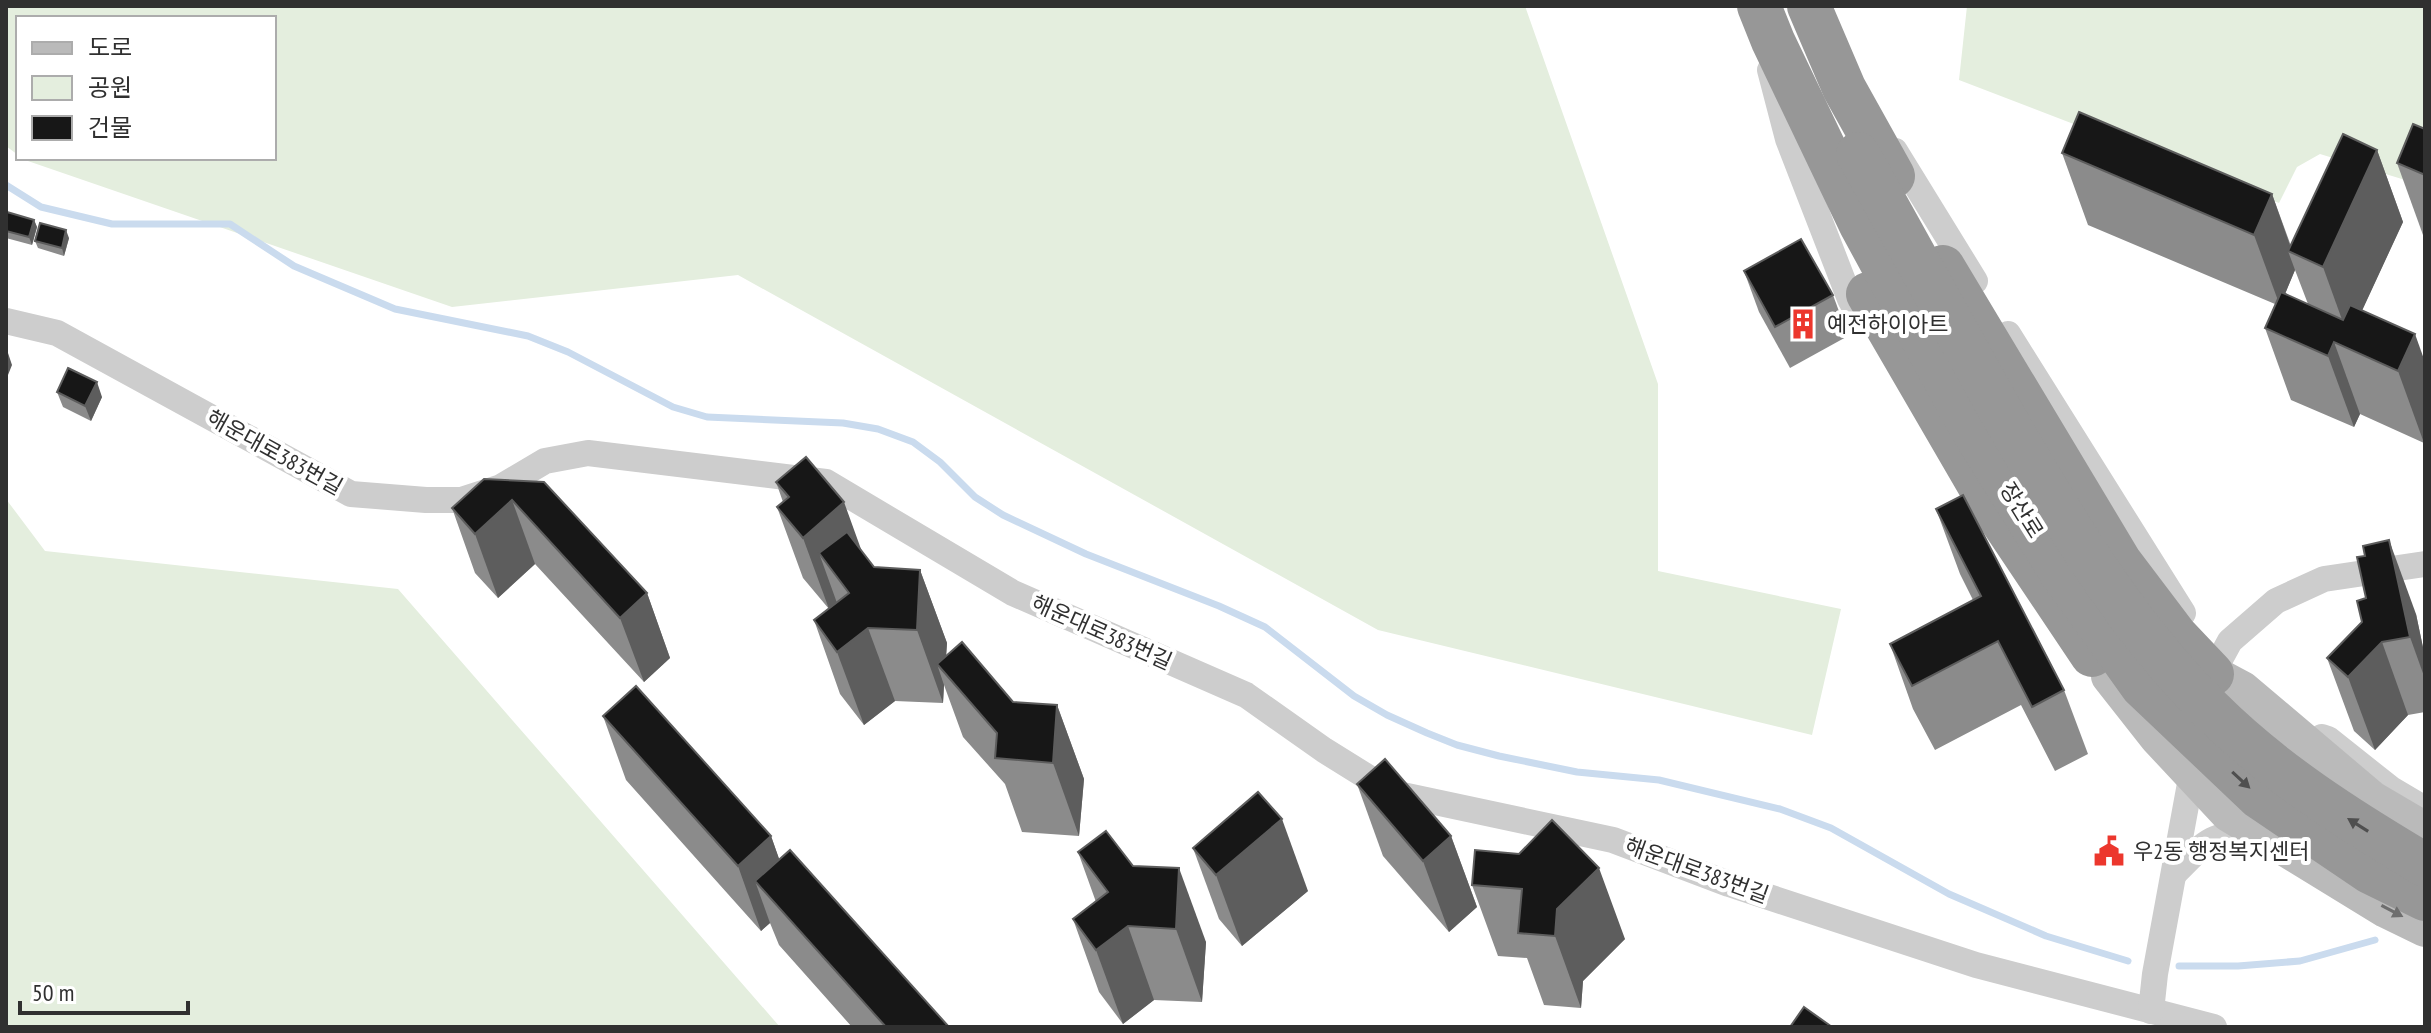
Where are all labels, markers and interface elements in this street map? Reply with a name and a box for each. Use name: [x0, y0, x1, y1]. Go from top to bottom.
legend: [16, 16, 276, 160]
text: 도로: [88, 32, 132, 63]
text: 공원: [88, 72, 132, 103]
text: 건물: [88, 112, 132, 143]
building icon: 예전하이아트: [1786, 307, 1820, 341]
place label: 예전하이아트: [1827, 310, 1948, 338]
street label: 해운대로383번길: [202, 403, 348, 501]
street label: 장산로: [1994, 477, 2050, 543]
street label: 해운대로383번길: [1027, 588, 1177, 676]
one-way arrow: [2231, 770, 2250, 788]
one-way arrow: [2347, 819, 2369, 833]
street label: 해운대로383번길: [1621, 831, 1773, 909]
public building icon: 우2동 행정복지센터: [2092, 834, 2126, 868]
place label: 우2동 행정복지센터: [2133, 837, 2310, 865]
one-way arrow: [2380, 904, 2403, 918]
scale bar: [20, 965, 188, 1015]
text: 50 m: [32, 977, 74, 1008]

